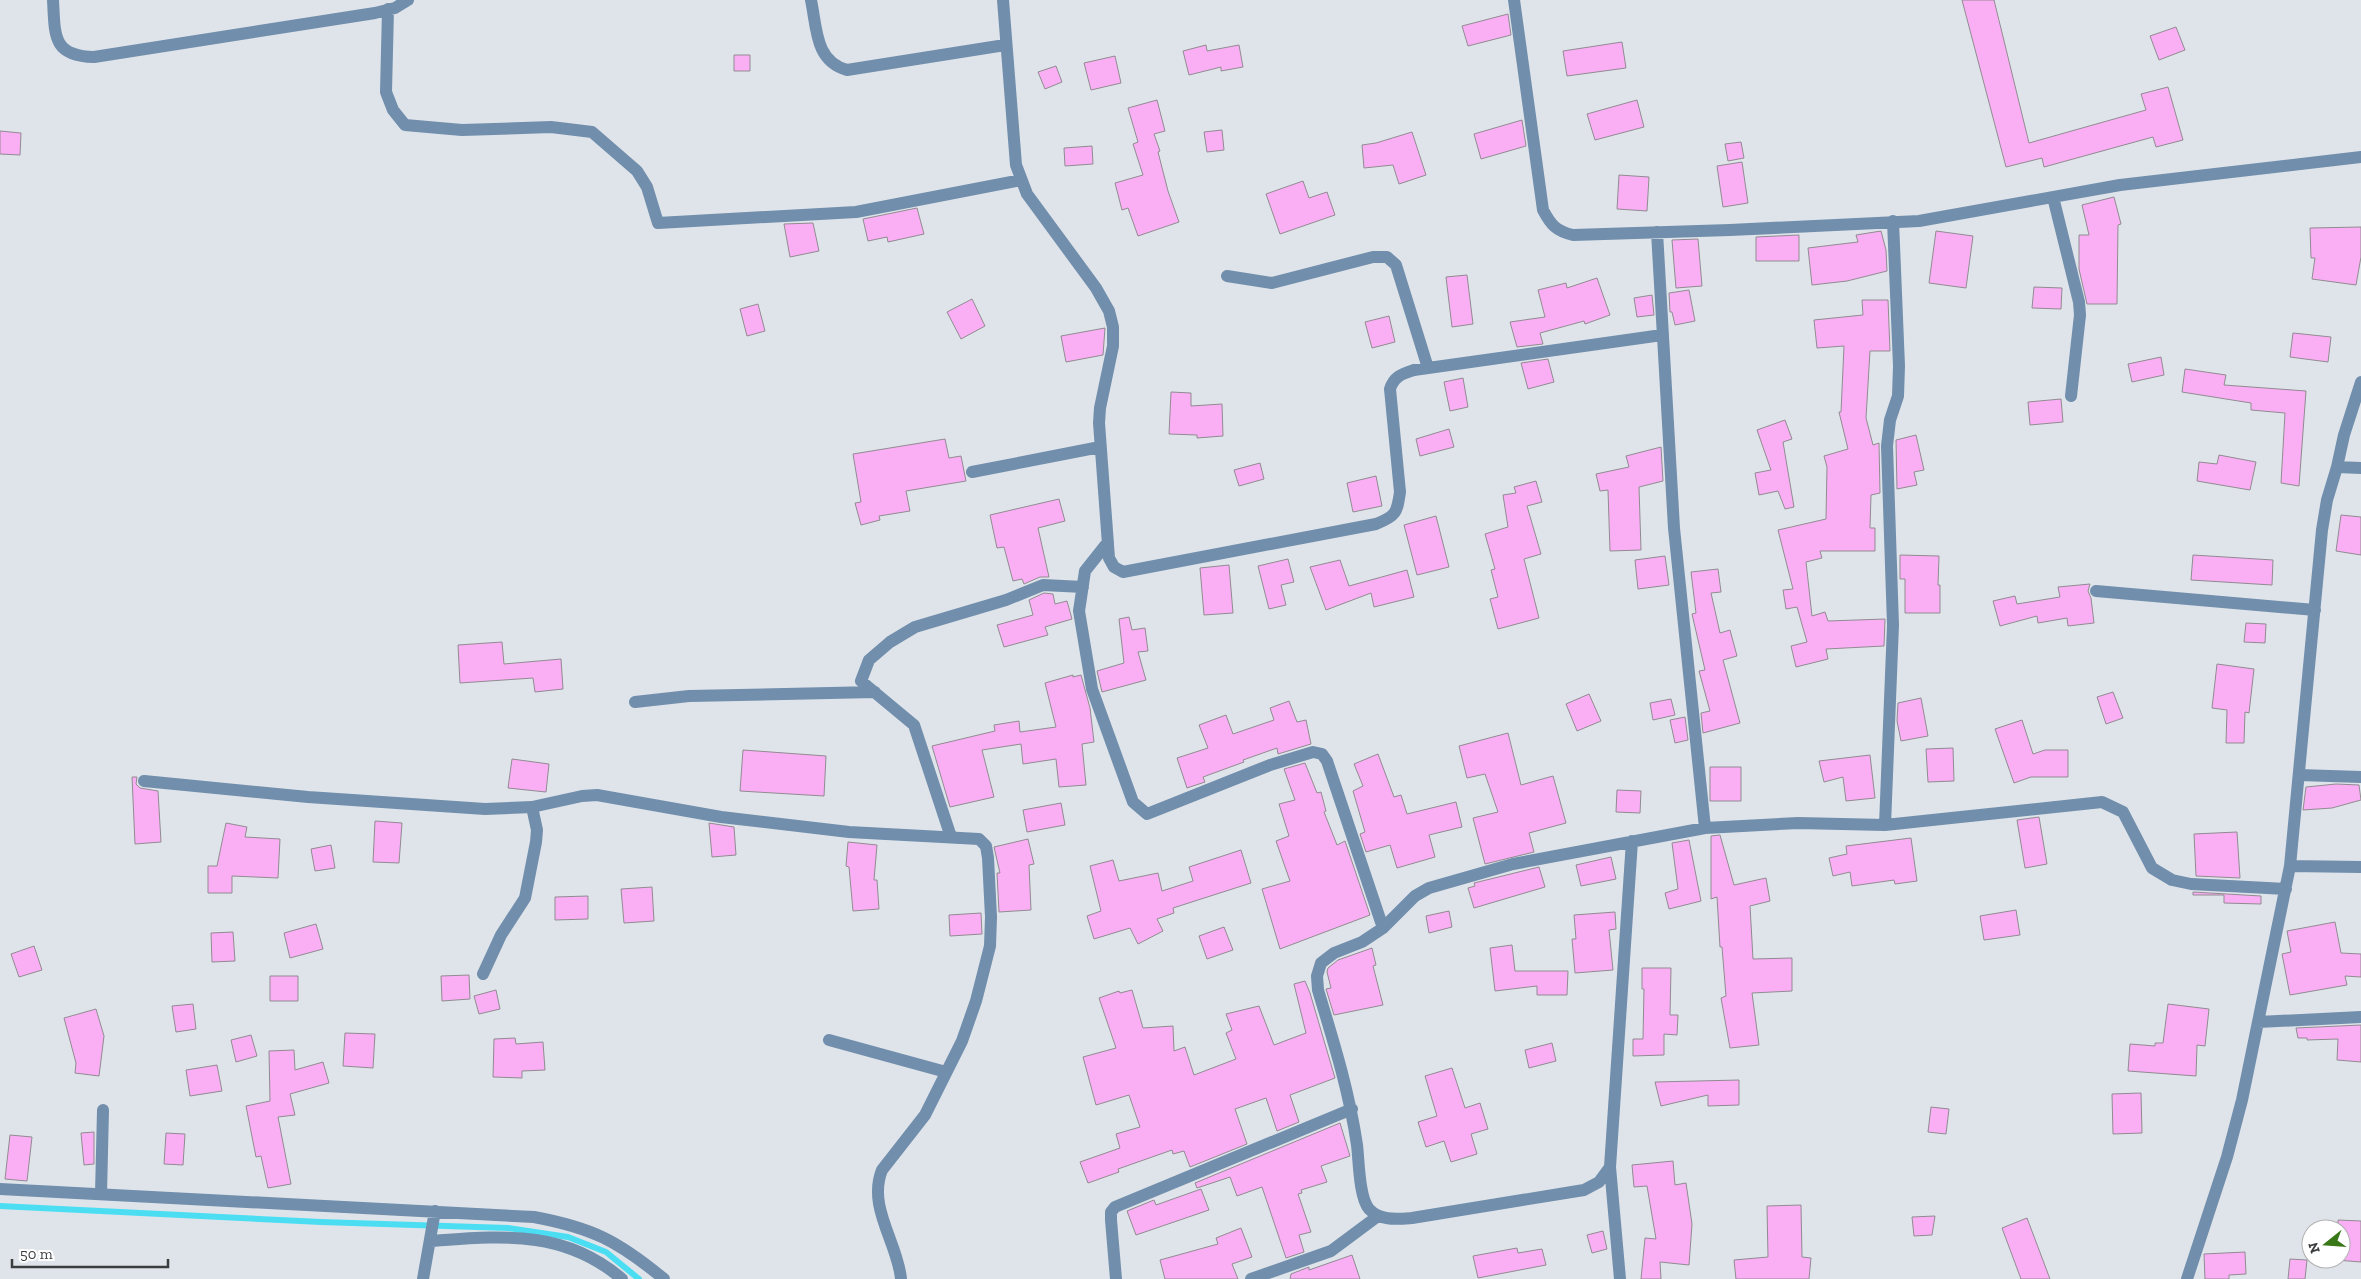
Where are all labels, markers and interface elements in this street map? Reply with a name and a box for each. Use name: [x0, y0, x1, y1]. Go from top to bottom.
north arrow: [2301, 1219, 2351, 1269]
scale bar: [12, 1236, 169, 1268]
text: N: [2304, 1240, 2324, 1255]
text: 50 m: [20, 1245, 53, 1263]

